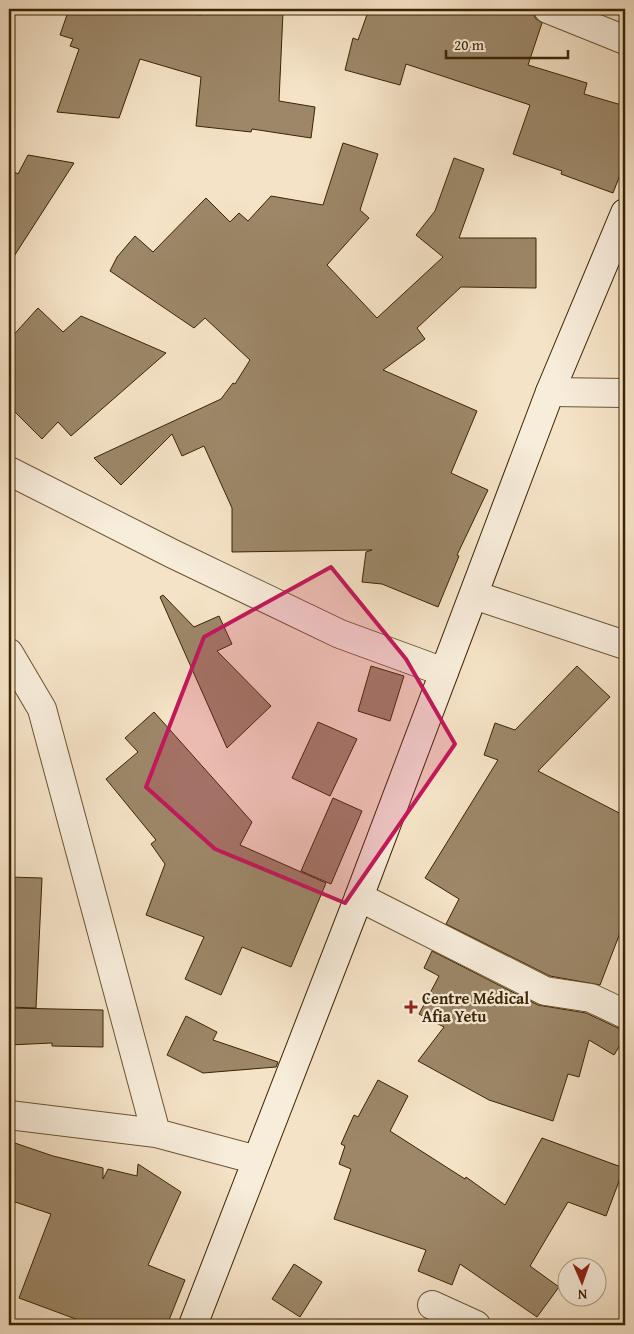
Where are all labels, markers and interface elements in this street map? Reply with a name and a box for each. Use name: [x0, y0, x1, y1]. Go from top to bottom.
scale bar: [446, 28, 569, 60]
text: 20 m: [454, 34, 485, 55]
place label: Centre Médical Afia Yetu: [422, 986, 529, 1028]
marker: Centre Médical Afia Yetu: [404, 1000, 418, 1014]
north arrow: [556, 1256, 606, 1306]
text: N: [577, 1285, 587, 1305]

